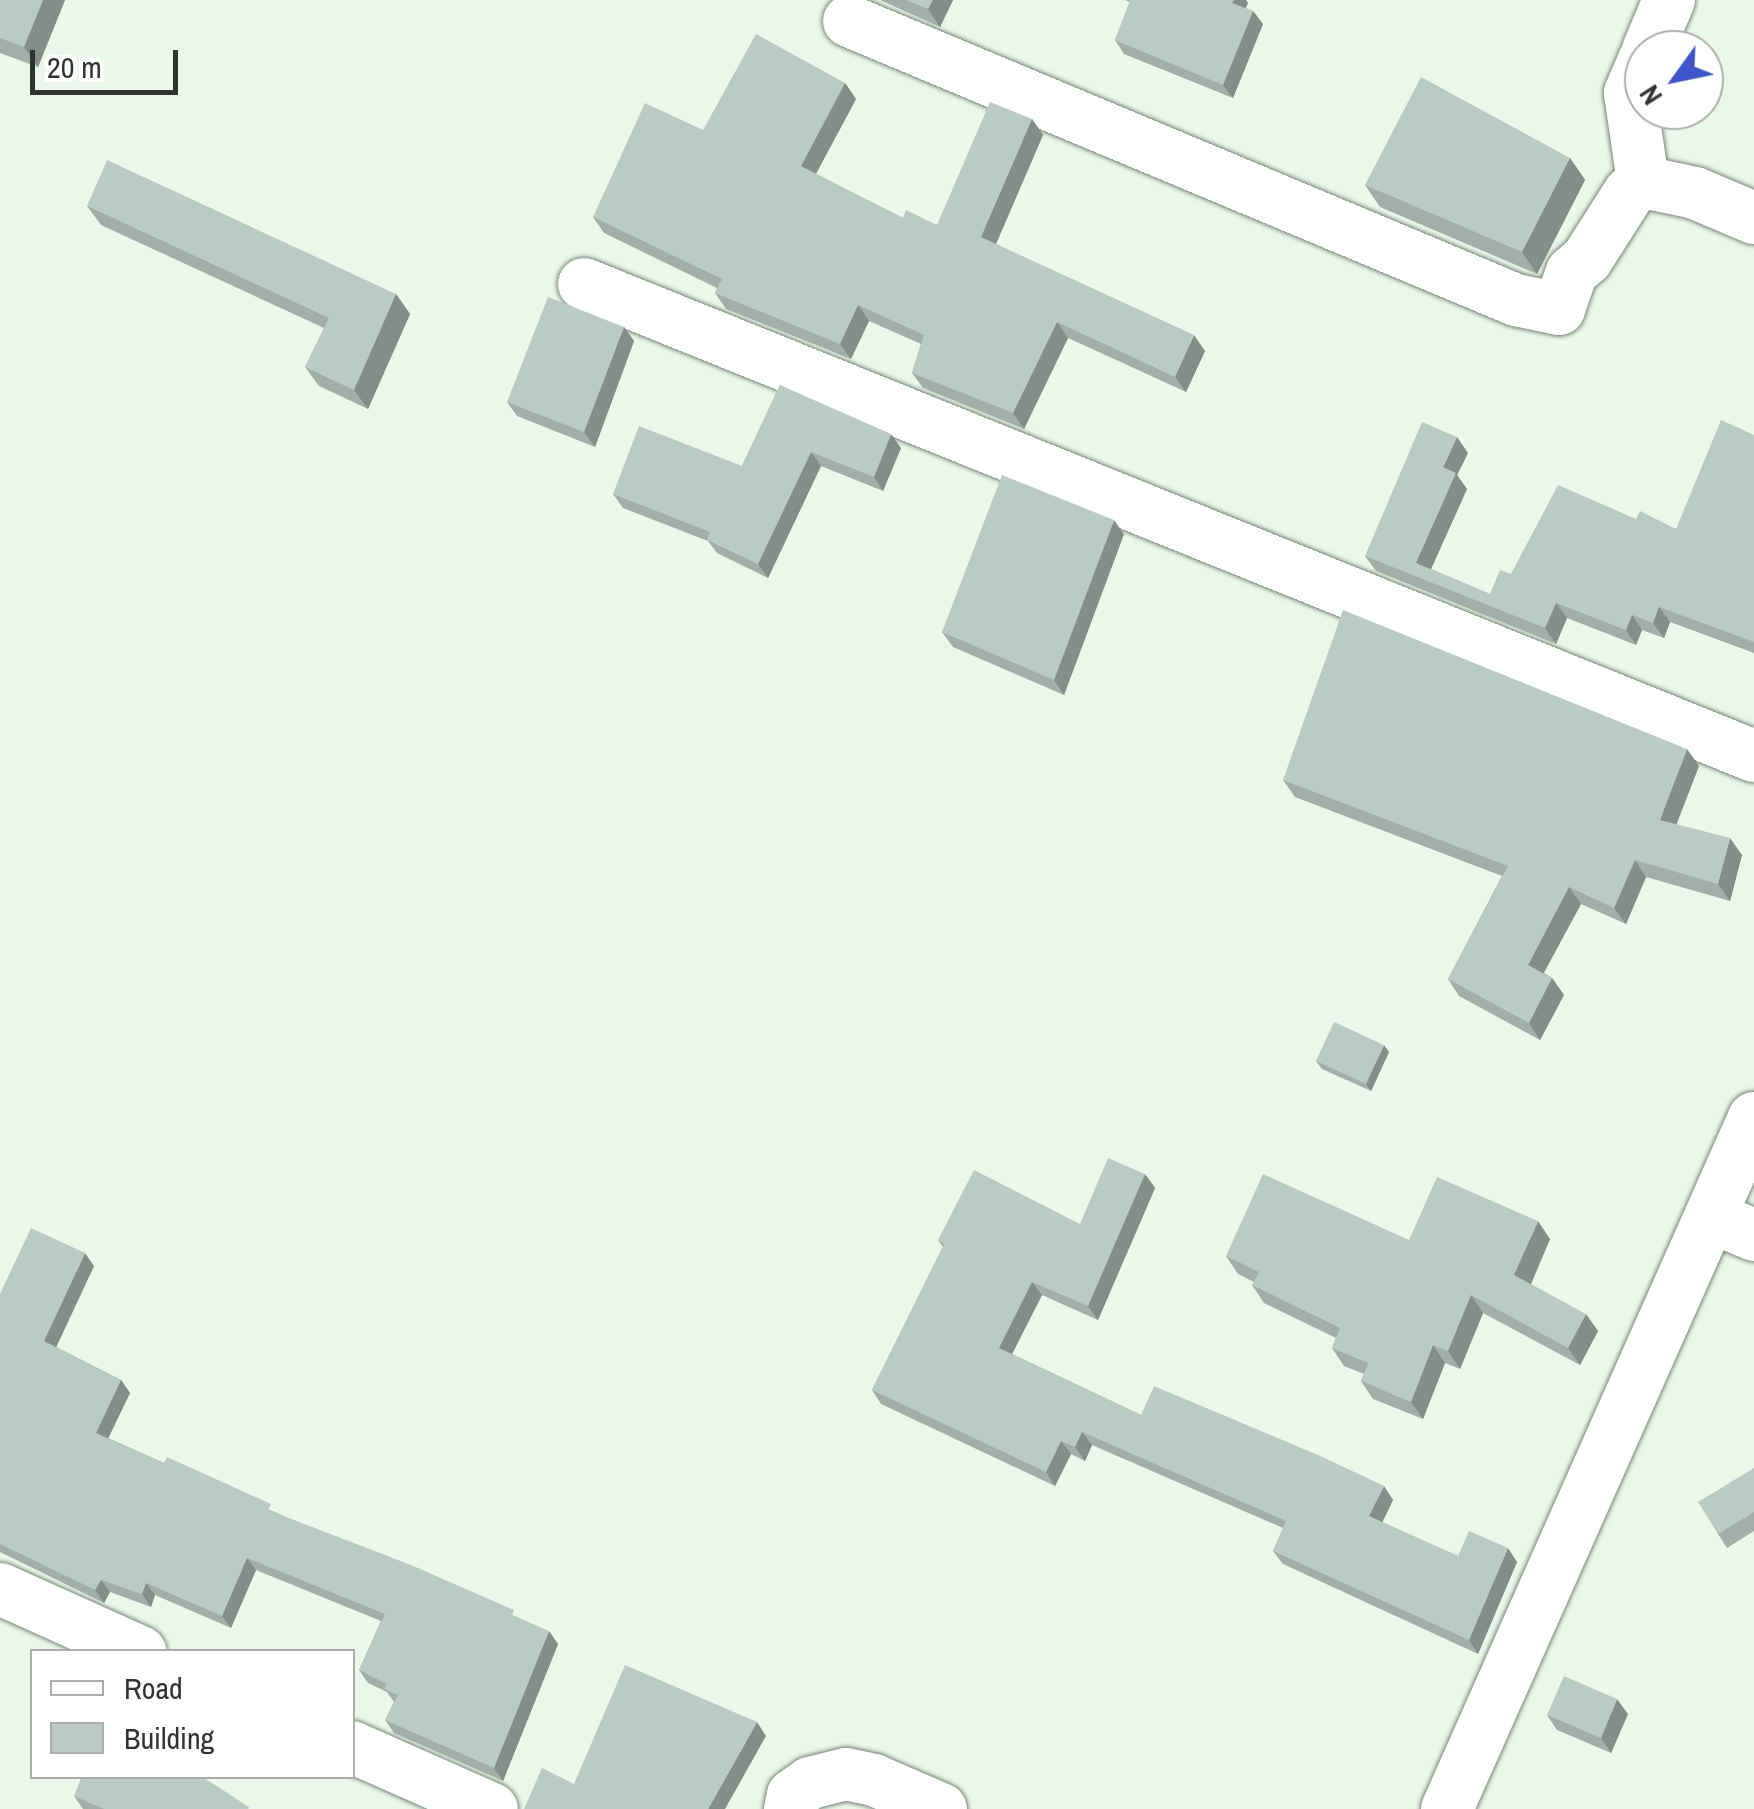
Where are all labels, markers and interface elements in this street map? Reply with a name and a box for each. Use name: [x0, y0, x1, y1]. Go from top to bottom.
scale bar: [35, 30, 182, 92]
north arrow: [1624, 30, 1724, 130]
text: 20 m: [47, 47, 102, 87]
text: N: [1630, 78, 1671, 113]
legend: [30, 1649, 355, 1779]
text: Road: [124, 1668, 183, 1708]
text: Building: [124, 1718, 214, 1758]

